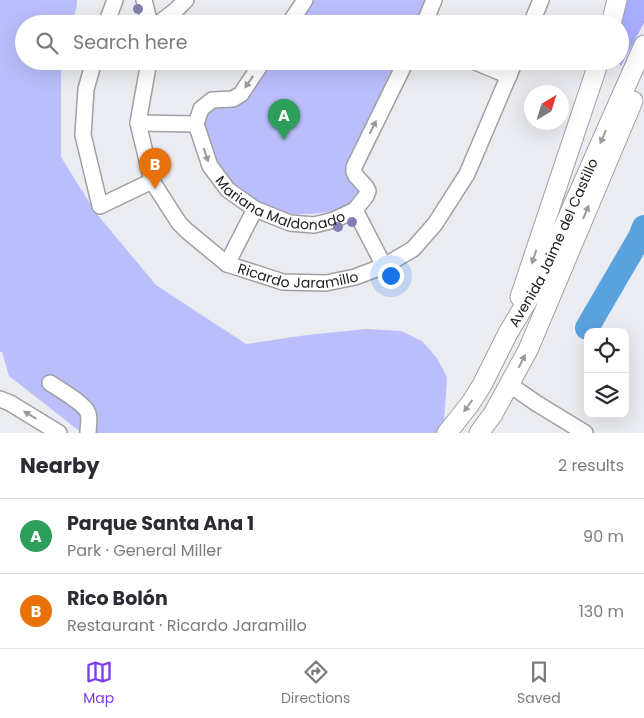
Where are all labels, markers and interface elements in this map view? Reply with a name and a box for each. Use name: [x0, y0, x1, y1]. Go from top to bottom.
search box: [15, 15, 629, 70]
icon: search: [33, 29, 61, 57]
text: Search here: [73, 29, 187, 56]
one-way arrow: [244, 75, 254, 88]
north arrow: [524, 85, 569, 130]
pin: A: [268, 99, 300, 140]
one-way arrow: [369, 120, 378, 135]
one-way arrow: [598, 130, 606, 144]
pin: B: [139, 148, 171, 189]
one-way arrow: [202, 148, 210, 163]
street label: Avenida Jaime del Castillo: [504, 155, 603, 331]
street label: Mariana Maldonado: [211, 172, 348, 235]
one-way arrow: [583, 205, 591, 219]
one-way arrow: [529, 250, 537, 265]
street label: Ricardo Jaramillo: [235, 258, 360, 293]
your location: [378, 263, 404, 289]
map controls: [584, 328, 629, 418]
button: locate: [584, 328, 629, 373]
one-way arrow: [518, 354, 526, 368]
button: layers: [584, 373, 629, 418]
one-way arrow: [463, 399, 473, 413]
one-way arrow: [23, 411, 36, 420]
text: Nearby: [20, 451, 100, 480]
text: 2 results: [558, 454, 624, 477]
text: Parque Santa Ana 1: [67, 510, 254, 537]
text: A: [30, 525, 42, 548]
text: 90 m: [583, 525, 624, 548]
text: Park · General Miller: [67, 539, 222, 562]
text: Rico Bolón: [67, 585, 168, 612]
text: B: [31, 600, 41, 623]
text: 130 m: [579, 600, 624, 623]
text: Restaurant · Ricardo Jaramillo: [67, 614, 307, 637]
tab: Map: [83, 658, 114, 709]
tab: Directions: [281, 658, 350, 709]
tab: Saved: [517, 658, 561, 709]

